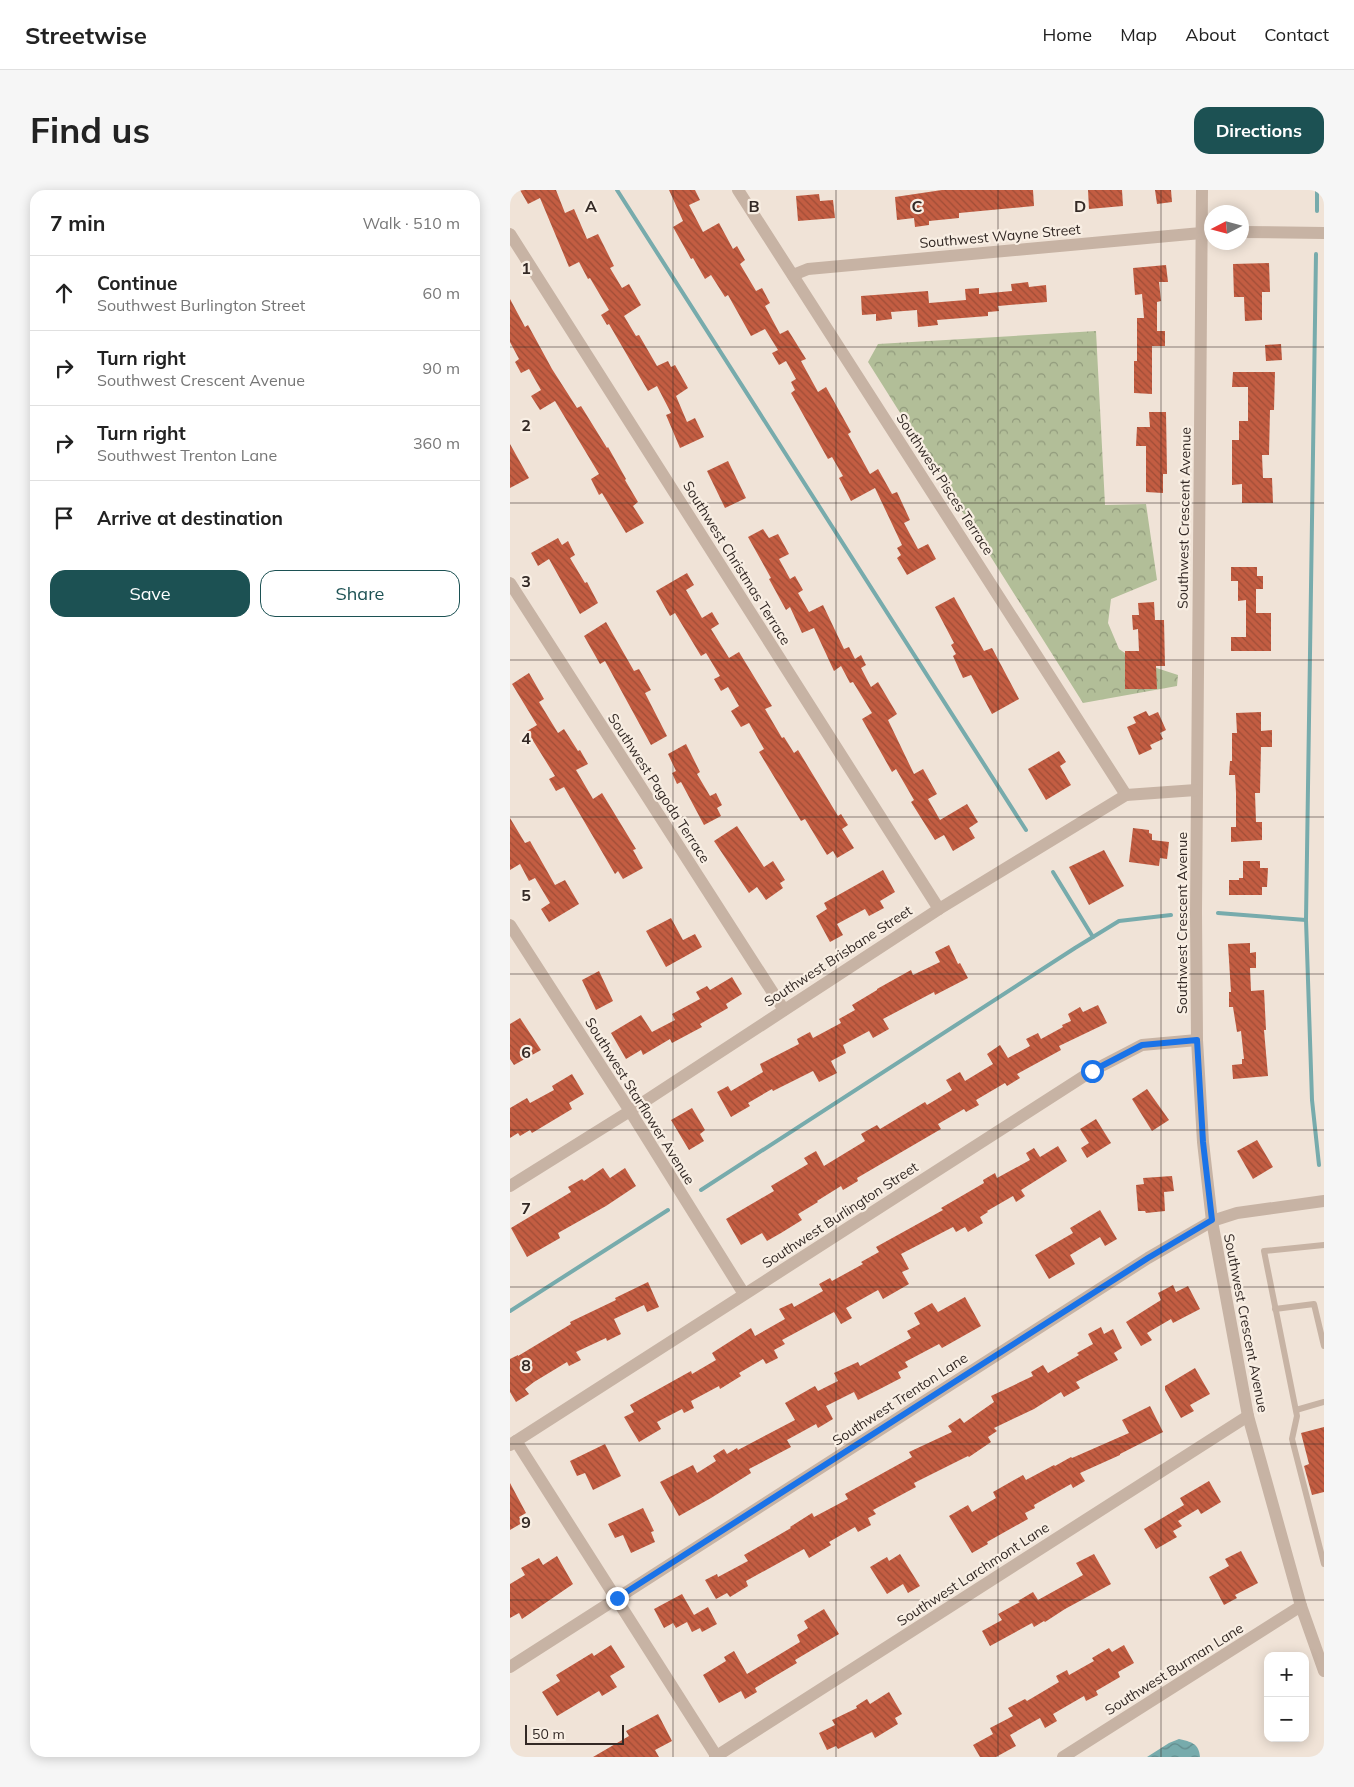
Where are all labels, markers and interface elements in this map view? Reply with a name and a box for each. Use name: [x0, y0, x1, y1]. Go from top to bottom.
text: Streetwise: [25, 20, 147, 50]
text: Home: [1042, 23, 1092, 46]
text: Map: [1120, 23, 1157, 46]
text: About: [1185, 23, 1236, 46]
text: Contact: [1264, 23, 1329, 46]
button: Directions: [1194, 107, 1324, 154]
text: Find us: [30, 108, 150, 152]
text: A: [585, 196, 597, 216]
text: B: [748, 196, 760, 216]
text: C: [912, 196, 923, 216]
text: D: [1074, 196, 1086, 216]
north arrow: [1204, 205, 1249, 250]
text: 7 min: [50, 210, 105, 236]
text: Walk · 510 m: [362, 213, 460, 233]
street label: Southwest Wayne Street: [919, 220, 1081, 252]
text: 1: [521, 258, 531, 278]
text: Continue: [97, 271, 177, 295]
icon: ahead: [50, 279, 78, 307]
text: 60 m: [423, 283, 460, 303]
text: Southwest Burlington Street: [97, 295, 305, 315]
text: Turn right: [97, 346, 186, 370]
icon: right: [50, 354, 78, 382]
text: 90 m: [423, 358, 460, 378]
text: Southwest Crescent Avenue: [97, 370, 305, 390]
street label: Southwest Pisces Terrace: [892, 410, 998, 558]
text: 2: [521, 415, 531, 435]
text: Turn right: [97, 421, 186, 445]
street label: Southwest Crescent Avenue: [1173, 427, 1195, 609]
icon: right: [50, 429, 78, 457]
text: 360 m: [413, 433, 460, 453]
text: Southwest Trenton Lane: [97, 445, 277, 465]
street label: Southwest Christmas Terrace: [679, 478, 795, 648]
icon: arrive: [50, 504, 78, 532]
text: Arrive at destination: [97, 506, 283, 530]
button: Save: [50, 570, 250, 617]
button: Share: [260, 570, 460, 617]
text: 3: [521, 571, 531, 591]
street label: Southwest Pagoda Terrace: [604, 710, 714, 866]
text: 4: [521, 728, 531, 748]
street label: Southwest Crescent Avenue: [1173, 832, 1191, 1014]
text: 5: [521, 885, 531, 905]
street label: Southwest Brisbane Street: [761, 901, 915, 1011]
street label: Southwest Starflower Avenue: [581, 1014, 699, 1188]
text: 6: [521, 1042, 531, 1062]
route start: [1081, 1060, 1104, 1083]
street label: Southwest Burlington Street: [759, 1158, 921, 1272]
text: 7: [521, 1198, 531, 1218]
street label: Southwest Crescent Avenue: [1220, 1232, 1272, 1414]
street label: Southwest Trenton Lane: [829, 1349, 971, 1449]
text: 8: [521, 1355, 531, 1375]
text: 9: [521, 1512, 531, 1532]
street label: Southwest Larchmont Lane: [893, 1518, 1053, 1630]
route end: [606, 1587, 629, 1610]
street label: Southwest Burman Lane: [1101, 1619, 1247, 1719]
map controls: [1264, 1652, 1309, 1742]
button: +: [1264, 1652, 1309, 1697]
button: −: [1264, 1697, 1309, 1742]
scale bar: [525, 1722, 624, 1745]
text: 50 m: [532, 1725, 565, 1743]

